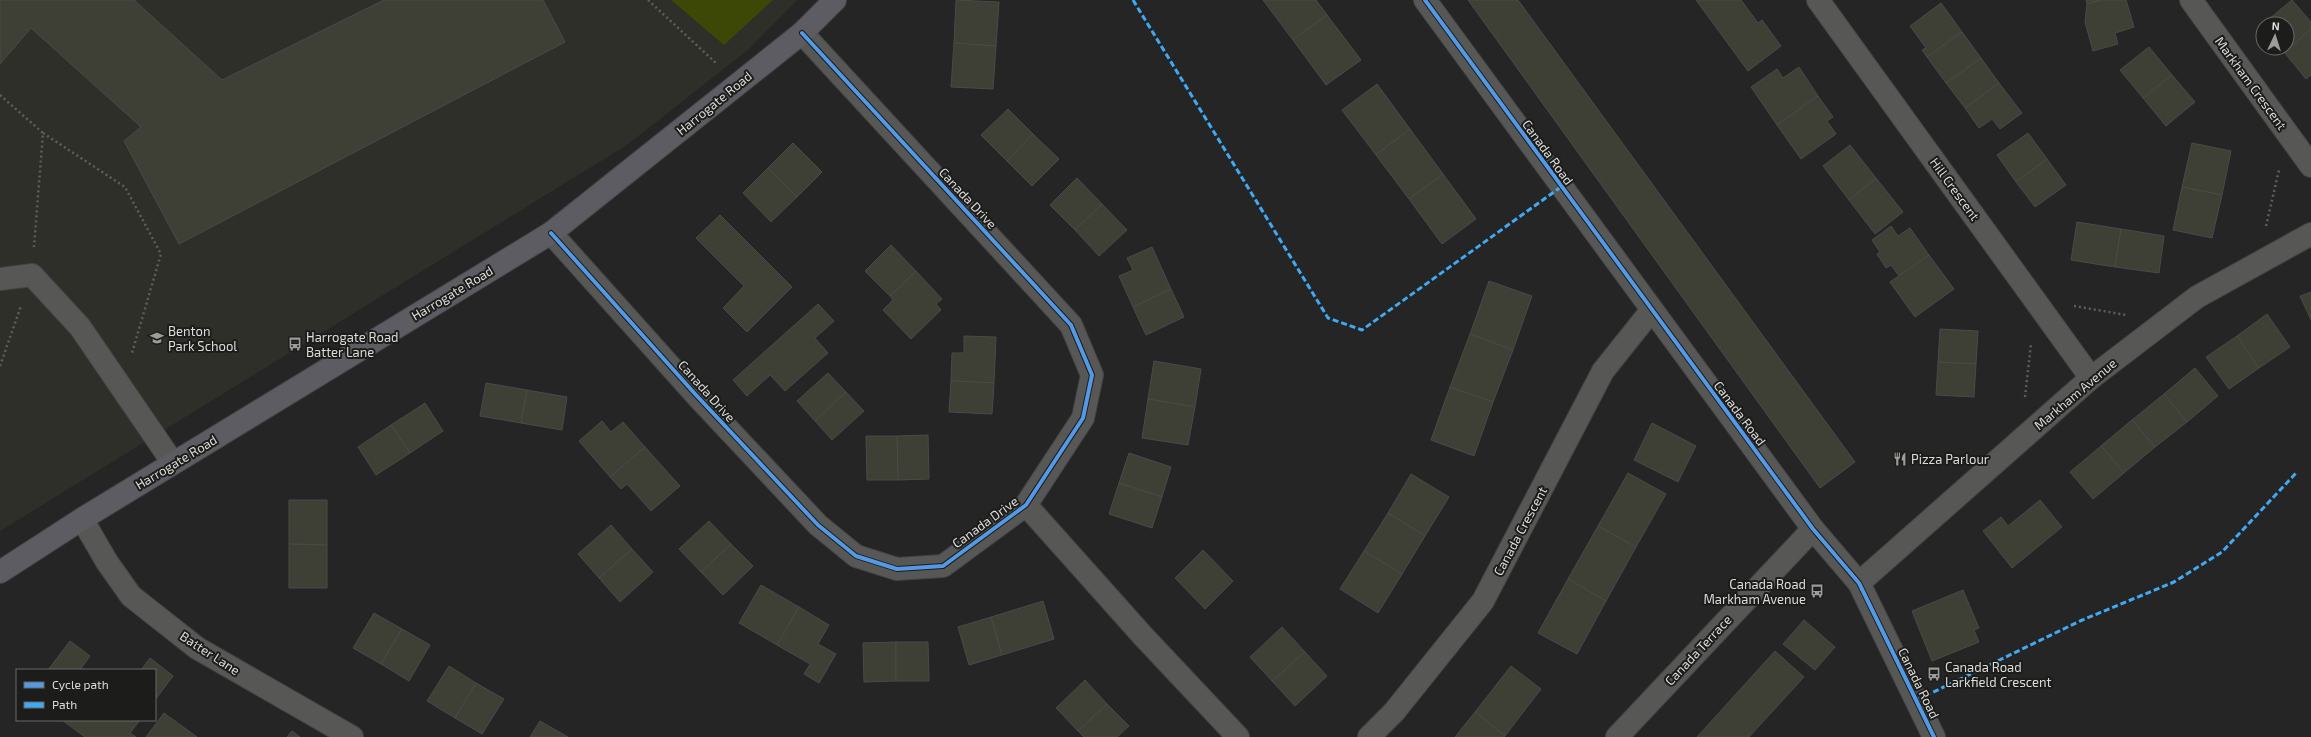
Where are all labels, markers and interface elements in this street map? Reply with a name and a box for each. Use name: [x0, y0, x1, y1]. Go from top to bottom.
north arrow: [2255, 16, 2295, 56]
text: N: [2271, 19, 2280, 32]
street label: Markham Crescent: [2212, 33, 2290, 133]
street label: Harrogate Road: [673, 68, 755, 138]
street label: Canada Road: [1519, 116, 1577, 188]
street label: Hill Crescent: [1927, 154, 1983, 224]
street label: Canada Drive: [936, 164, 1000, 232]
street label: Harrogate Road: [408, 262, 496, 324]
place label: Benton Park School: [168, 323, 237, 354]
place label: Harrogate Road Batter Lane: [306, 329, 399, 360]
school or university icon: Benton Park School: [149, 330, 165, 346]
bus stop icon: Harrogate Road Batter Lane: [287, 336, 303, 352]
street label: Markham Avenue: [2031, 355, 2119, 433]
street label: Canada Drive: [675, 357, 739, 425]
street label: Canada Road: [1711, 378, 1769, 448]
street label: Harrogate Road: [132, 431, 220, 493]
restaurant icon: Pizza Parlour: [1892, 451, 1908, 467]
place label: Pizza Parlour: [1911, 451, 1989, 467]
street label: Canada Crescent: [1490, 484, 1550, 578]
street label: Canada Drive: [949, 493, 1021, 551]
place label: Canada Road Markham Avenue: [1703, 576, 1806, 607]
bus stop icon: Canada Road Markham Avenue: [1809, 583, 1825, 599]
street label: Canada Terrace: [1661, 612, 1735, 688]
street label: Batter Lane: [177, 628, 243, 678]
street label: Canada Road: [1895, 645, 1943, 721]
place label: Canada Road Larkfield Crescent: [1945, 659, 2052, 690]
bus stop icon: Canada Road Larkfield Crescent: [1926, 666, 1942, 682]
legend: [16, 669, 156, 721]
text: Cycle path: [52, 677, 109, 691]
text: Path: [52, 697, 77, 711]

